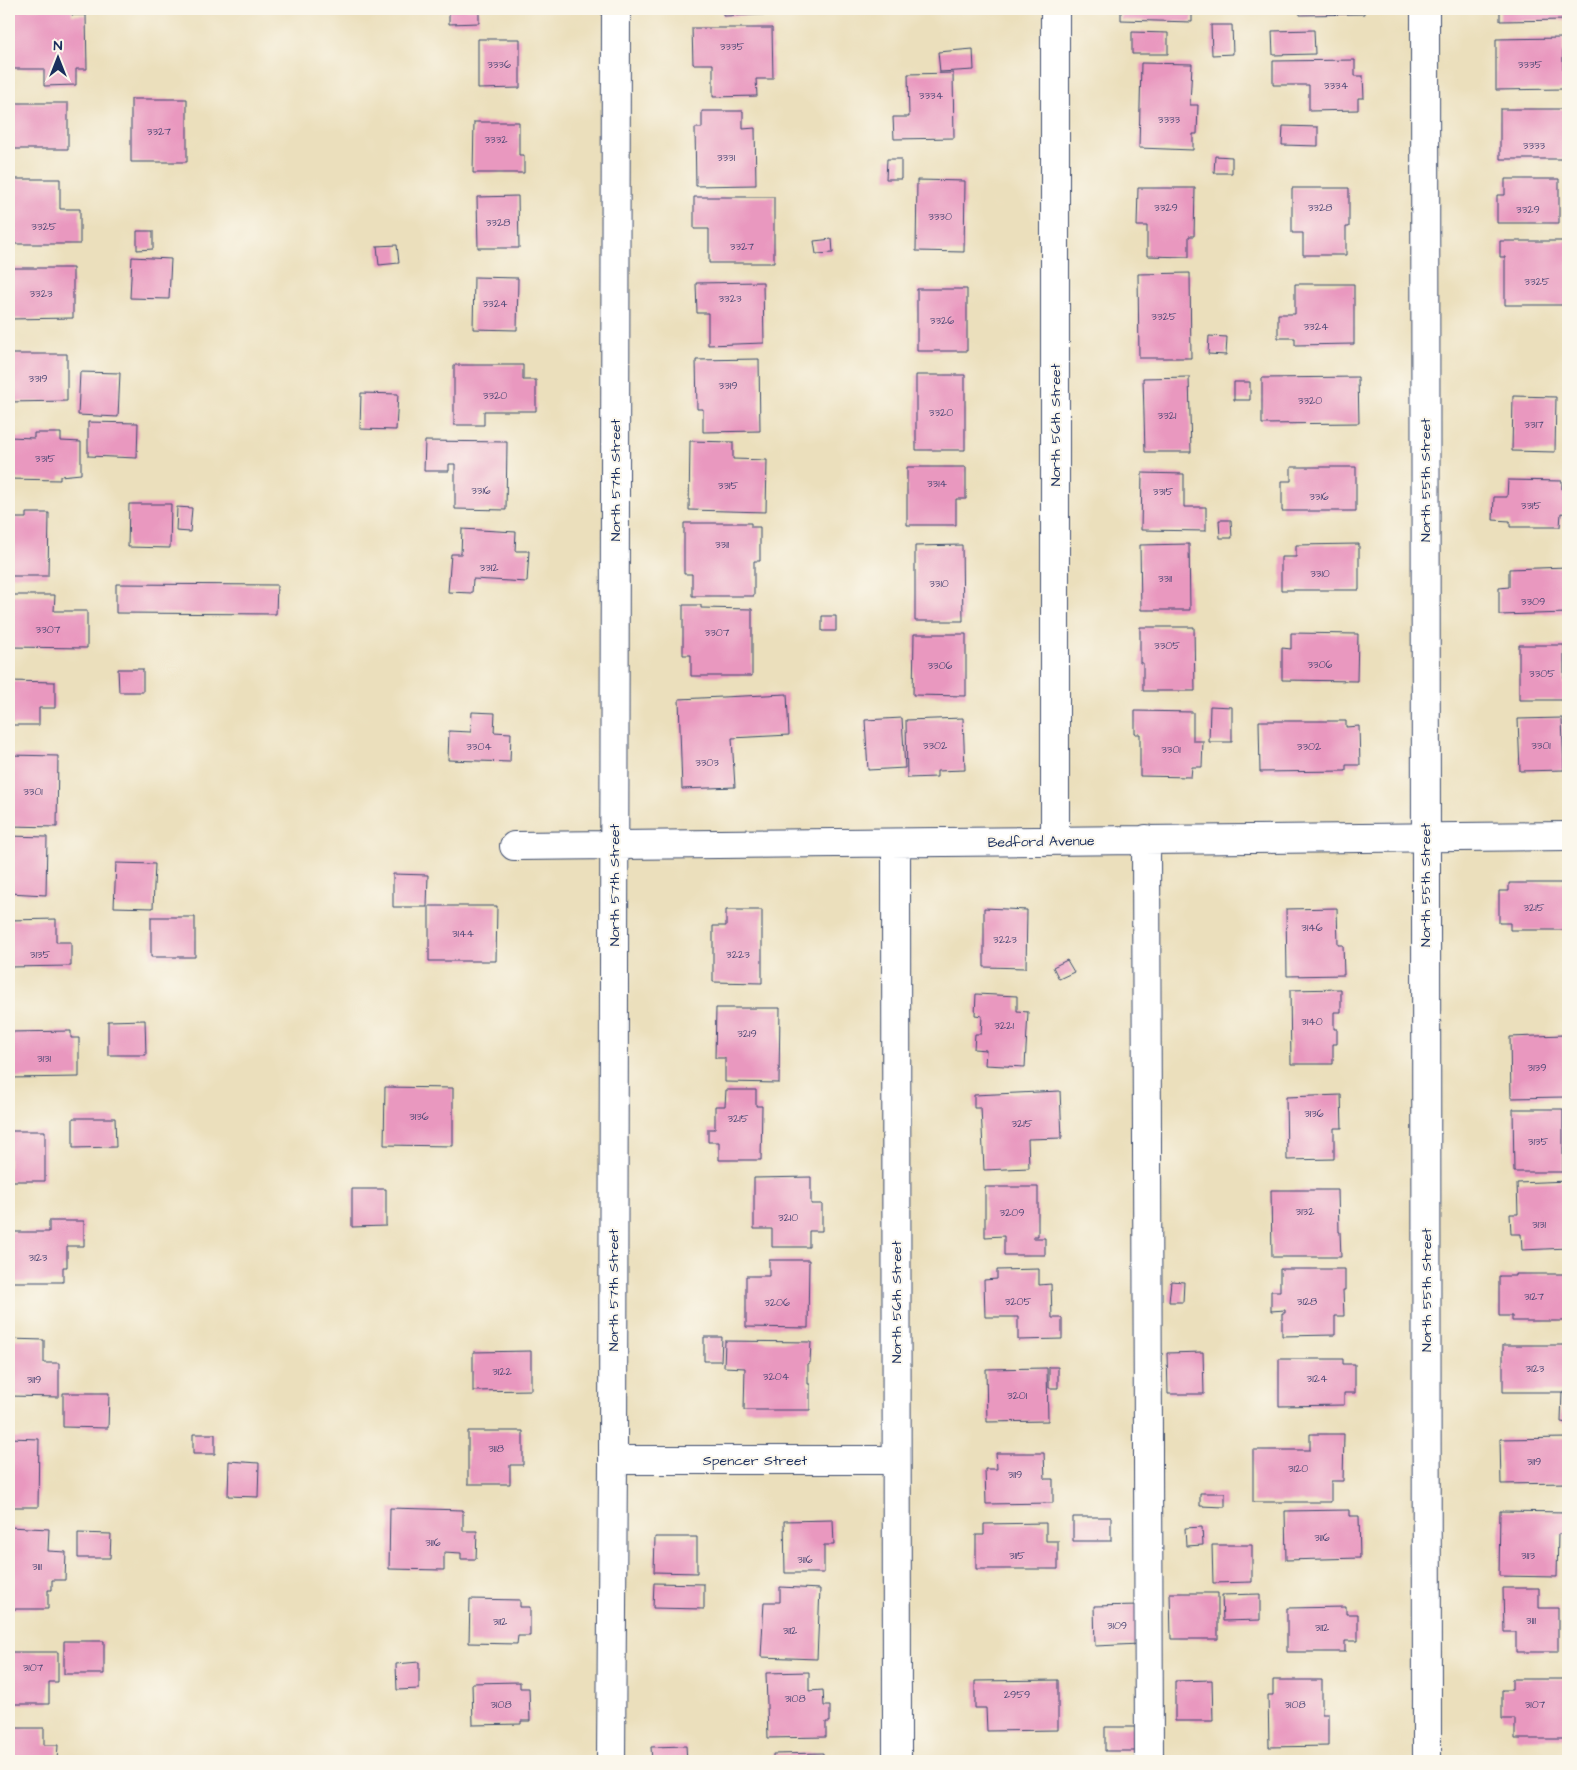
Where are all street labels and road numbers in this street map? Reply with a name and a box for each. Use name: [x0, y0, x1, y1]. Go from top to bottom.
street label: North 56th Street: [1046, 363, 1066, 486]
street label: North 57th Street: [606, 418, 626, 541]
street label: North 55th Street: [1416, 418, 1436, 542]
street label: North 57th Street: [605, 823, 625, 946]
street label: North 55th Street: [1416, 823, 1436, 947]
street label: Bedford Avenue: [987, 831, 1095, 853]
street label: North 57th Street: [604, 1228, 624, 1351]
street label: North 55th Street: [1417, 1228, 1437, 1352]
street label: North 56th Street: [887, 1240, 907, 1363]
street label: Spencer Street: [703, 1451, 807, 1471]

